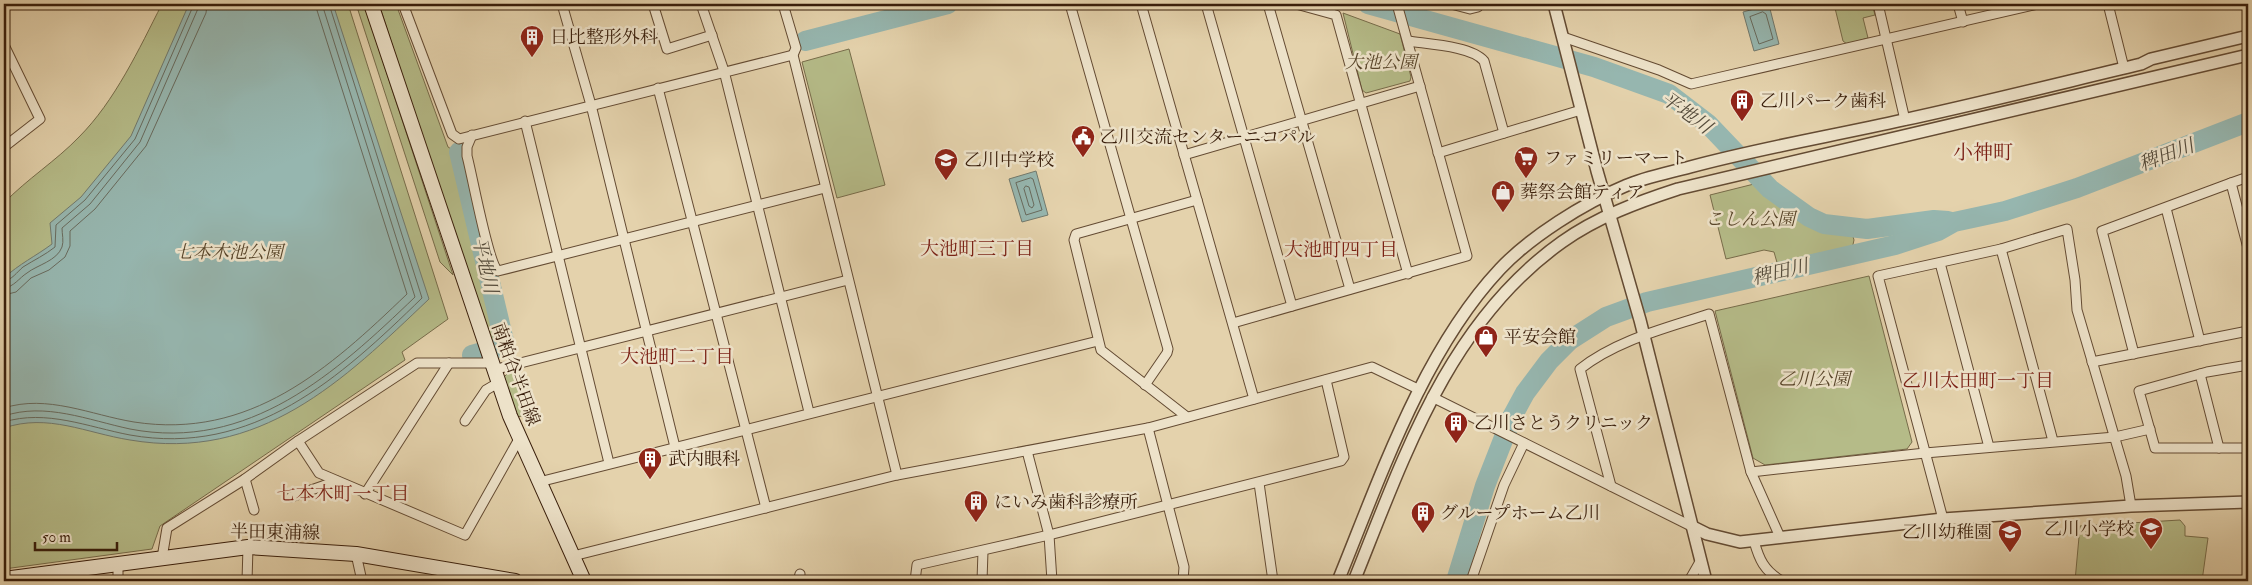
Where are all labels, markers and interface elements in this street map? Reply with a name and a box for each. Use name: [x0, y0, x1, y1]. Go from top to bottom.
building icon: 日比整形外科: [519, 24, 545, 58]
place label: 日比整形外科: [550, 26, 658, 49]
park label: 大池公園: [1345, 51, 1420, 74]
water label: 平地川: [1656, 86, 1718, 140]
building icon: 乙川パーク歯科: [1729, 88, 1755, 122]
place label: 乙川パーク歯科: [1760, 90, 1886, 113]
public building icon: 乙川交流センターニコパル: [1070, 124, 1096, 158]
place label: 乙川交流センターニコパル: [1100, 126, 1315, 149]
water label: 稗田川: [2135, 133, 2199, 176]
district label: 小神町: [1953, 140, 2013, 165]
supermarket icon: ファミリーマート: [1513, 145, 1539, 179]
school or university icon: 乙川中学校: [933, 147, 959, 181]
place label: ファミリーマート: [1544, 147, 1688, 170]
place label: 乙川中学校: [964, 149, 1054, 172]
shop icon: 葬祭会館ティア: [1490, 179, 1516, 213]
place label: 葬祭会館ティア: [1520, 181, 1645, 204]
park label: こしん公園: [1705, 208, 1798, 231]
water label: 平地川: [467, 235, 504, 298]
district label: 大池町三丁目: [920, 237, 1034, 261]
district label: 大池町四丁目: [1284, 238, 1398, 262]
park label: 七本木池公園: [175, 241, 286, 264]
water label: 稗田川: [1750, 253, 1813, 290]
street label: 南粕谷半田線: [486, 319, 545, 429]
shop icon: 平安会館: [1473, 324, 1499, 358]
place label: 平安会館: [1504, 326, 1576, 349]
district label: 大池町二丁目: [620, 345, 734, 369]
park label: 乙川公園: [1778, 368, 1853, 391]
district label: 乙川太田町一丁目: [1902, 369, 2054, 393]
building icon: 乙川さとうクリニック: [1443, 410, 1469, 444]
place label: 乙川さとうクリニック: [1474, 412, 1653, 435]
building icon: 武内眼科: [637, 446, 663, 480]
place label: 武内眼科: [668, 448, 740, 471]
district label: 七本木町一丁目: [276, 482, 410, 506]
building icon: にいみ歯科診療所: [963, 489, 989, 523]
place label: にいみ歯科診療所: [994, 491, 1138, 514]
building icon: グループホーム乙川: [1410, 500, 1436, 534]
place label: グループホーム乙川: [1440, 502, 1601, 525]
school or university icon: 乙川小学校: [2138, 516, 2164, 550]
place label: 乙川小学校: [2044, 518, 2134, 541]
school or university icon: 乙川幼稚園: [1997, 519, 2023, 553]
scale bar: [35, 520, 118, 552]
street label: 半田東浦線: [230, 520, 320, 545]
place label: 乙川幼稚園: [1902, 521, 1992, 544]
text: 50 m: [42, 528, 71, 547]

